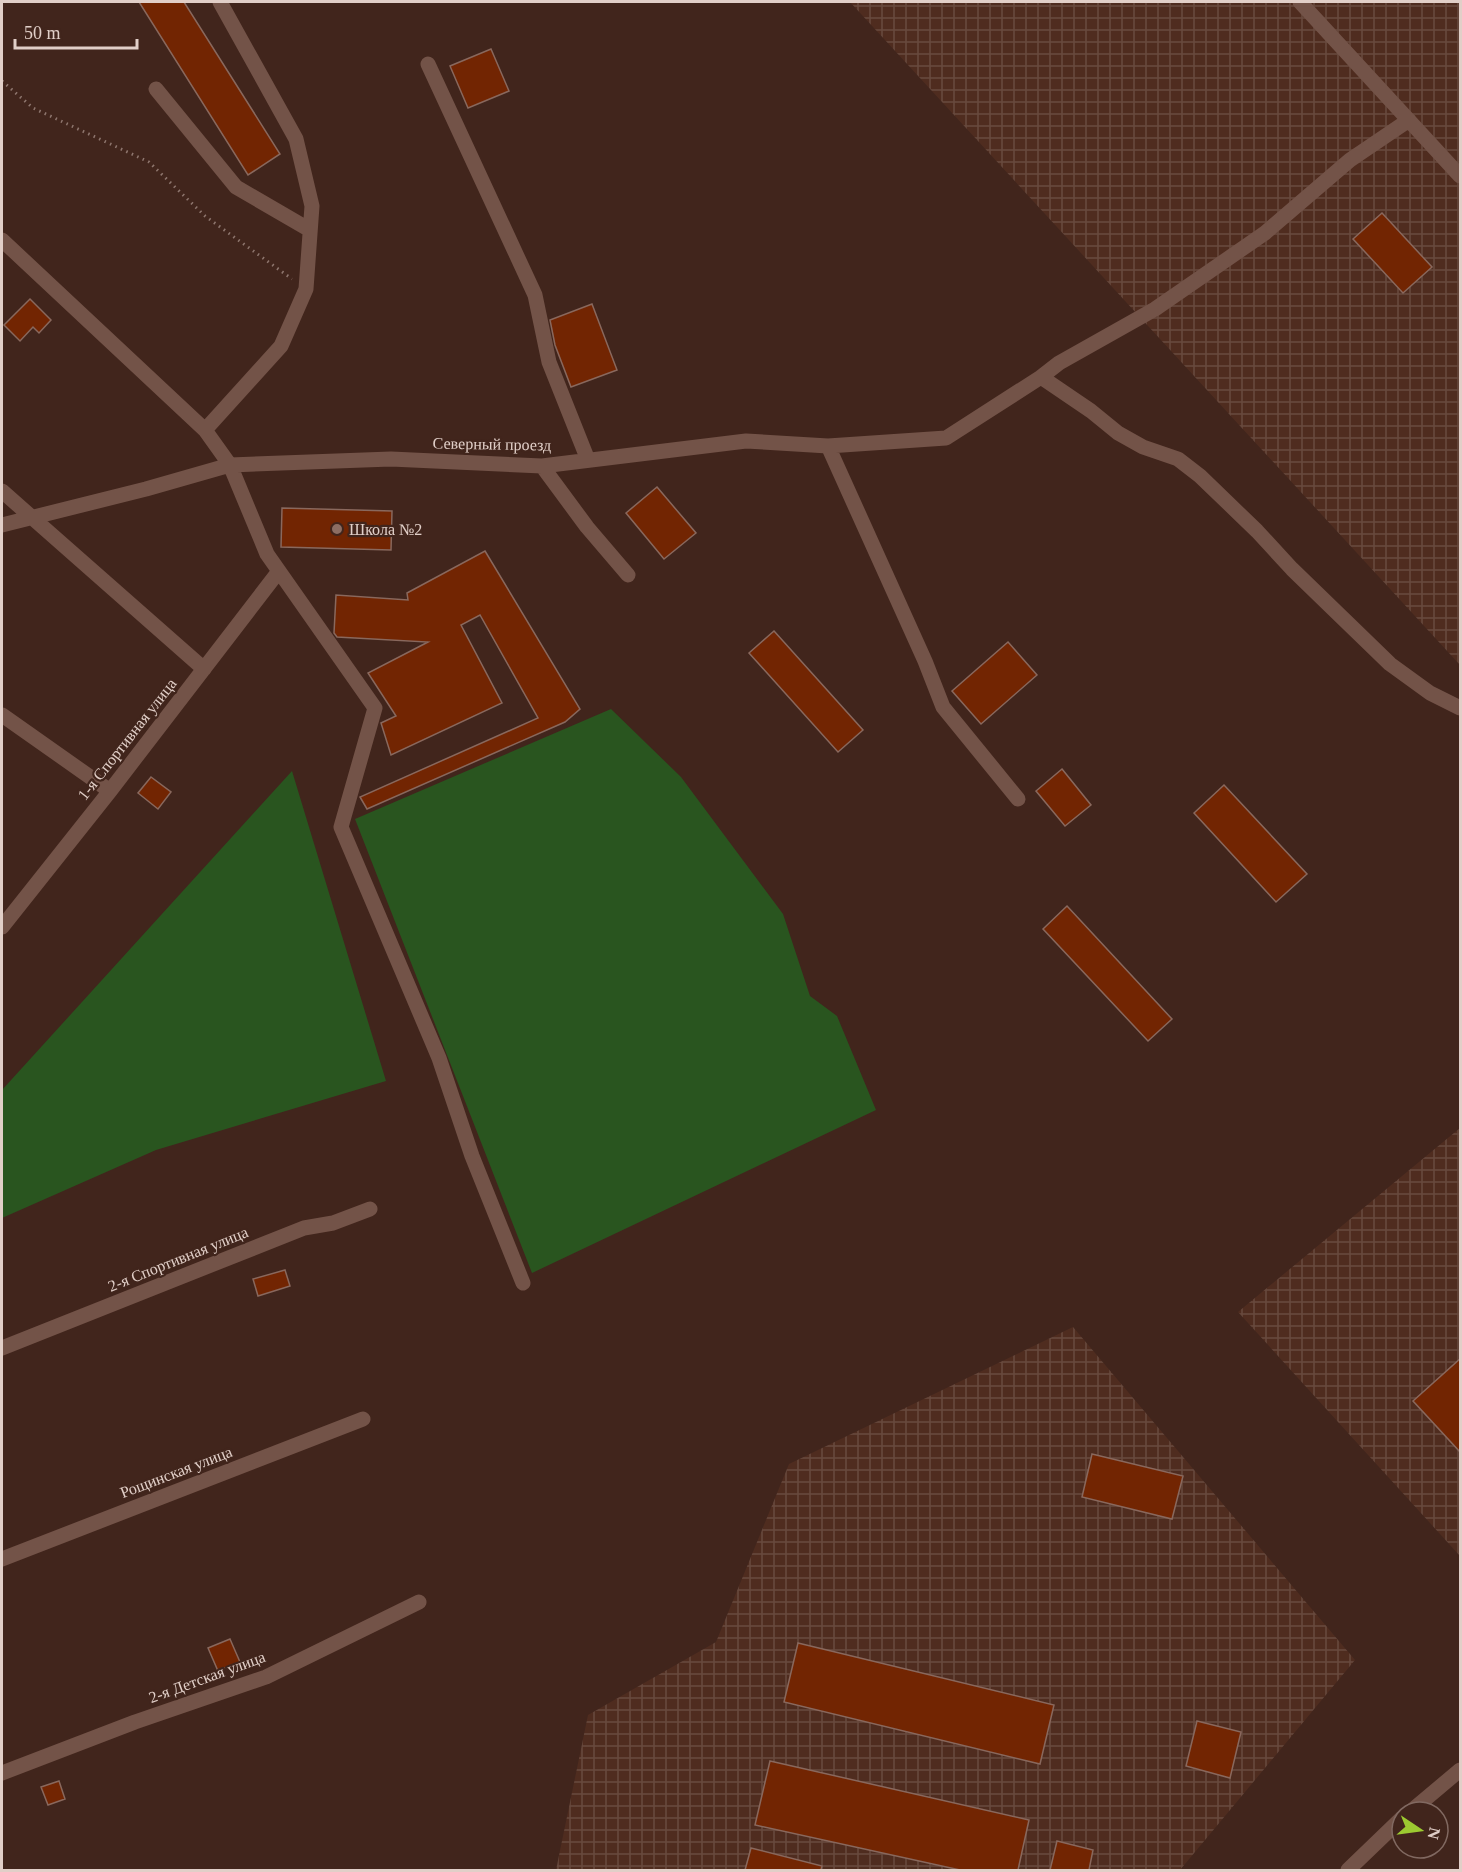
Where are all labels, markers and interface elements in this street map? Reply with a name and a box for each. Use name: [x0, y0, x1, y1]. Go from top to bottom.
scale bar: [15, 12, 136, 50]
text: 50 m: [24, 23, 61, 43]
street label: Северный проезд: [433, 434, 551, 455]
place label: Школа №2: [349, 521, 422, 538]
marker: Школа №2: [330, 522, 344, 536]
street label: 1-я Спортивная улица: [74, 675, 180, 804]
street label: 2-я Спортивная улица: [106, 1223, 251, 1296]
street label: Рощинская улица: [118, 1443, 235, 1502]
street label: 2-я Детская улица: [146, 1648, 268, 1707]
north arrow: [1390, 1800, 1450, 1860]
text: N: [1424, 1826, 1444, 1841]

